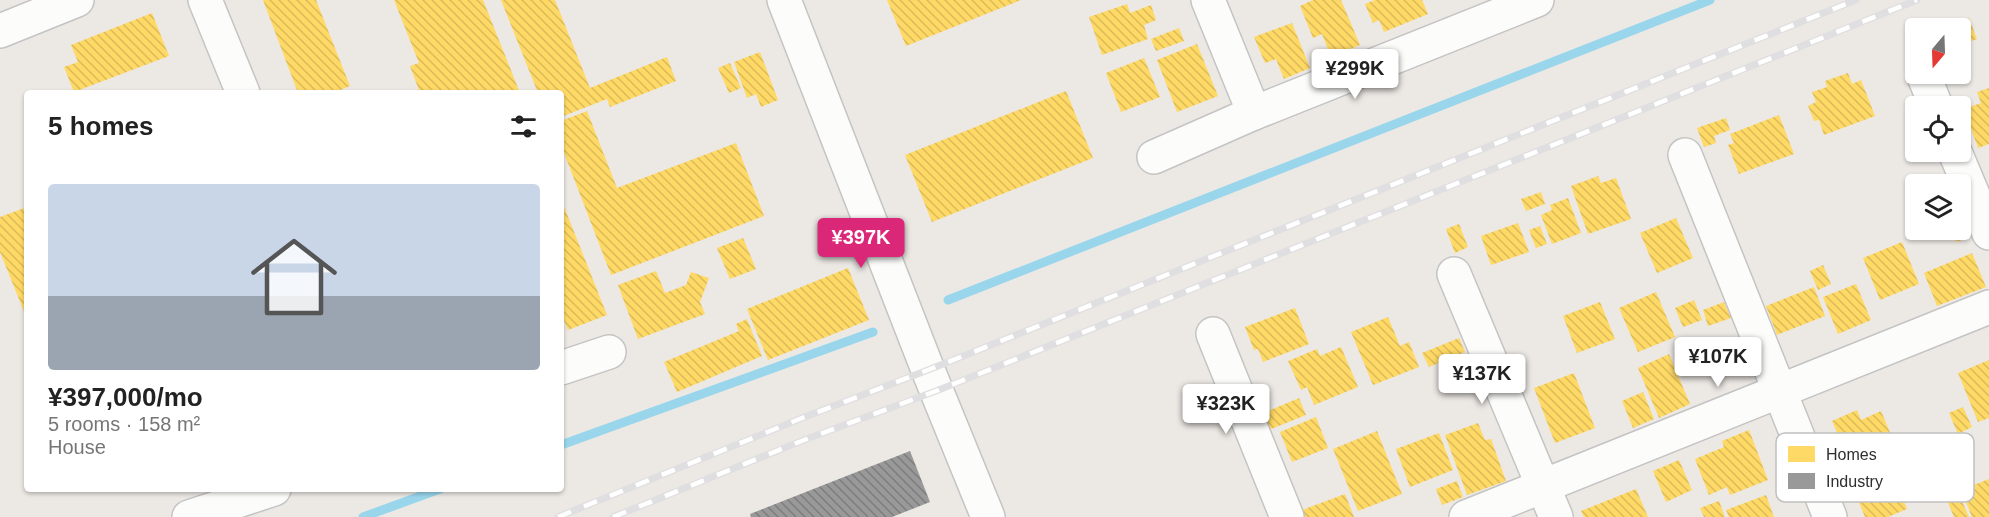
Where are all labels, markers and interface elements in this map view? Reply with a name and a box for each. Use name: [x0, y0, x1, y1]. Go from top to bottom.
north arrow: [1905, 18, 1971, 84]
map controls: [1905, 18, 1971, 240]
pin: ¥299K: [1313, 49, 1397, 100]
text: ¥299K: [1326, 57, 1384, 79]
button: locate: [1905, 96, 1971, 162]
icon: filters: [507, 110, 540, 143]
text: 5 homes: [48, 111, 154, 141]
button: layers: [1905, 174, 1971, 240]
pin: ¥397K: [819, 218, 903, 269]
icon: home: [240, 223, 348, 331]
text: ¥397K: [832, 226, 890, 248]
pin: ¥107K: [1676, 337, 1760, 388]
text: ¥107K: [1689, 345, 1747, 367]
pin: ¥137K: [1440, 354, 1524, 405]
text: ¥137K: [1453, 362, 1511, 384]
text: ¥397,000/mo: [48, 382, 203, 412]
pin: ¥323K: [1184, 384, 1268, 435]
text: ¥323K: [1197, 392, 1255, 414]
text: 5 rooms · 158 m²: [48, 413, 200, 435]
legend: [1776, 433, 1974, 502]
text: House: [48, 436, 106, 458]
text: Homes: [1826, 446, 1877, 463]
text: Industry: [1826, 473, 1883, 490]

